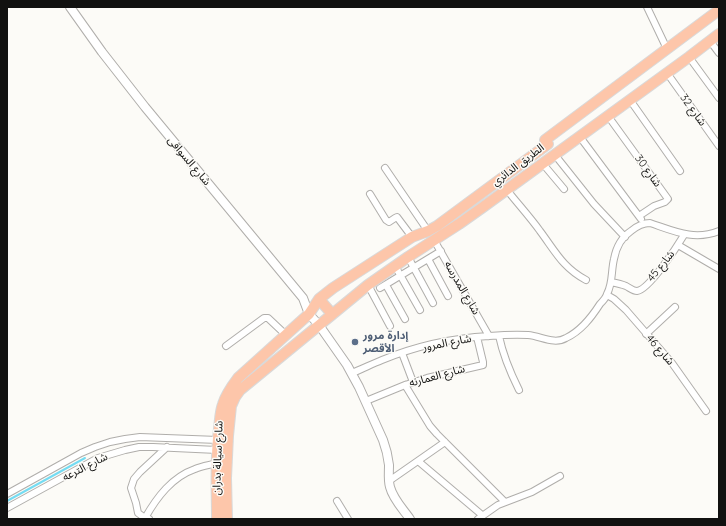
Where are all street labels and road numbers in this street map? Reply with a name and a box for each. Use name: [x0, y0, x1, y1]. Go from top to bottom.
street label: شارع 32: [677, 91, 709, 129]
street label: شارع السواقى: [165, 134, 213, 188]
street label: الطريق الدائري: [489, 141, 547, 189]
street label: شارع 30: [632, 152, 664, 190]
street label: شارع 45: [644, 248, 678, 284]
street label: شارع المدرسه: [441, 259, 483, 317]
street label: شارع المرور: [421, 332, 473, 354]
street label: شارع 46: [643, 332, 677, 368]
street label: شارع العمارنه: [408, 362, 466, 390]
street label: شارع سيالة بدران: [210, 421, 226, 495]
street label: شارع الترعه: [60, 450, 110, 484]

